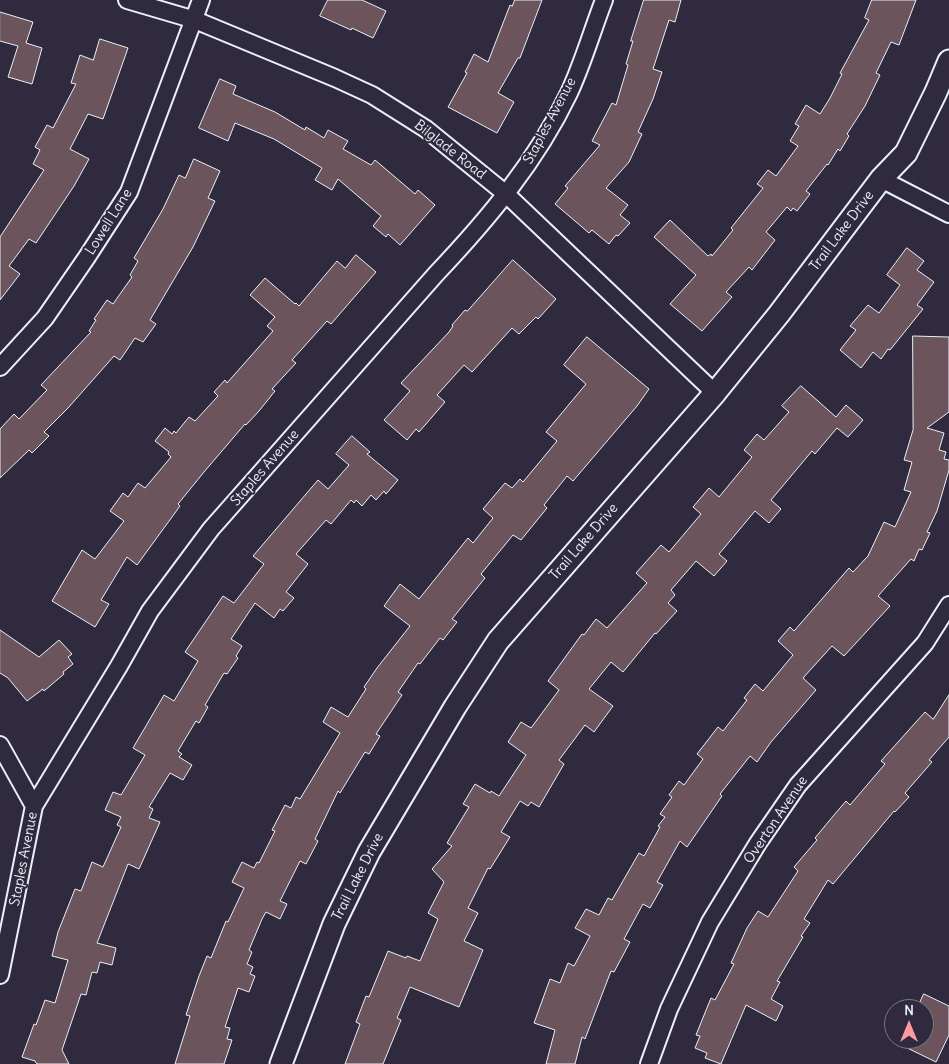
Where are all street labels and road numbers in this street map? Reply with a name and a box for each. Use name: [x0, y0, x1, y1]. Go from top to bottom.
street label: Staples Avenue: [520, 75, 580, 167]
street label: Bilglade Road: [411, 117, 489, 183]
street label: Lowell Lane: [82, 186, 136, 258]
street label: Trail Lake Drive: [806, 188, 878, 274]
street label: Staples Avenue: [227, 426, 303, 510]
street label: Trail Lake Drive: [546, 500, 622, 584]
street label: Overton Avenue: [741, 773, 811, 867]
street label: Staples Avenue: [7, 811, 41, 907]
street label: Trail Lake Drive: [329, 830, 387, 924]

